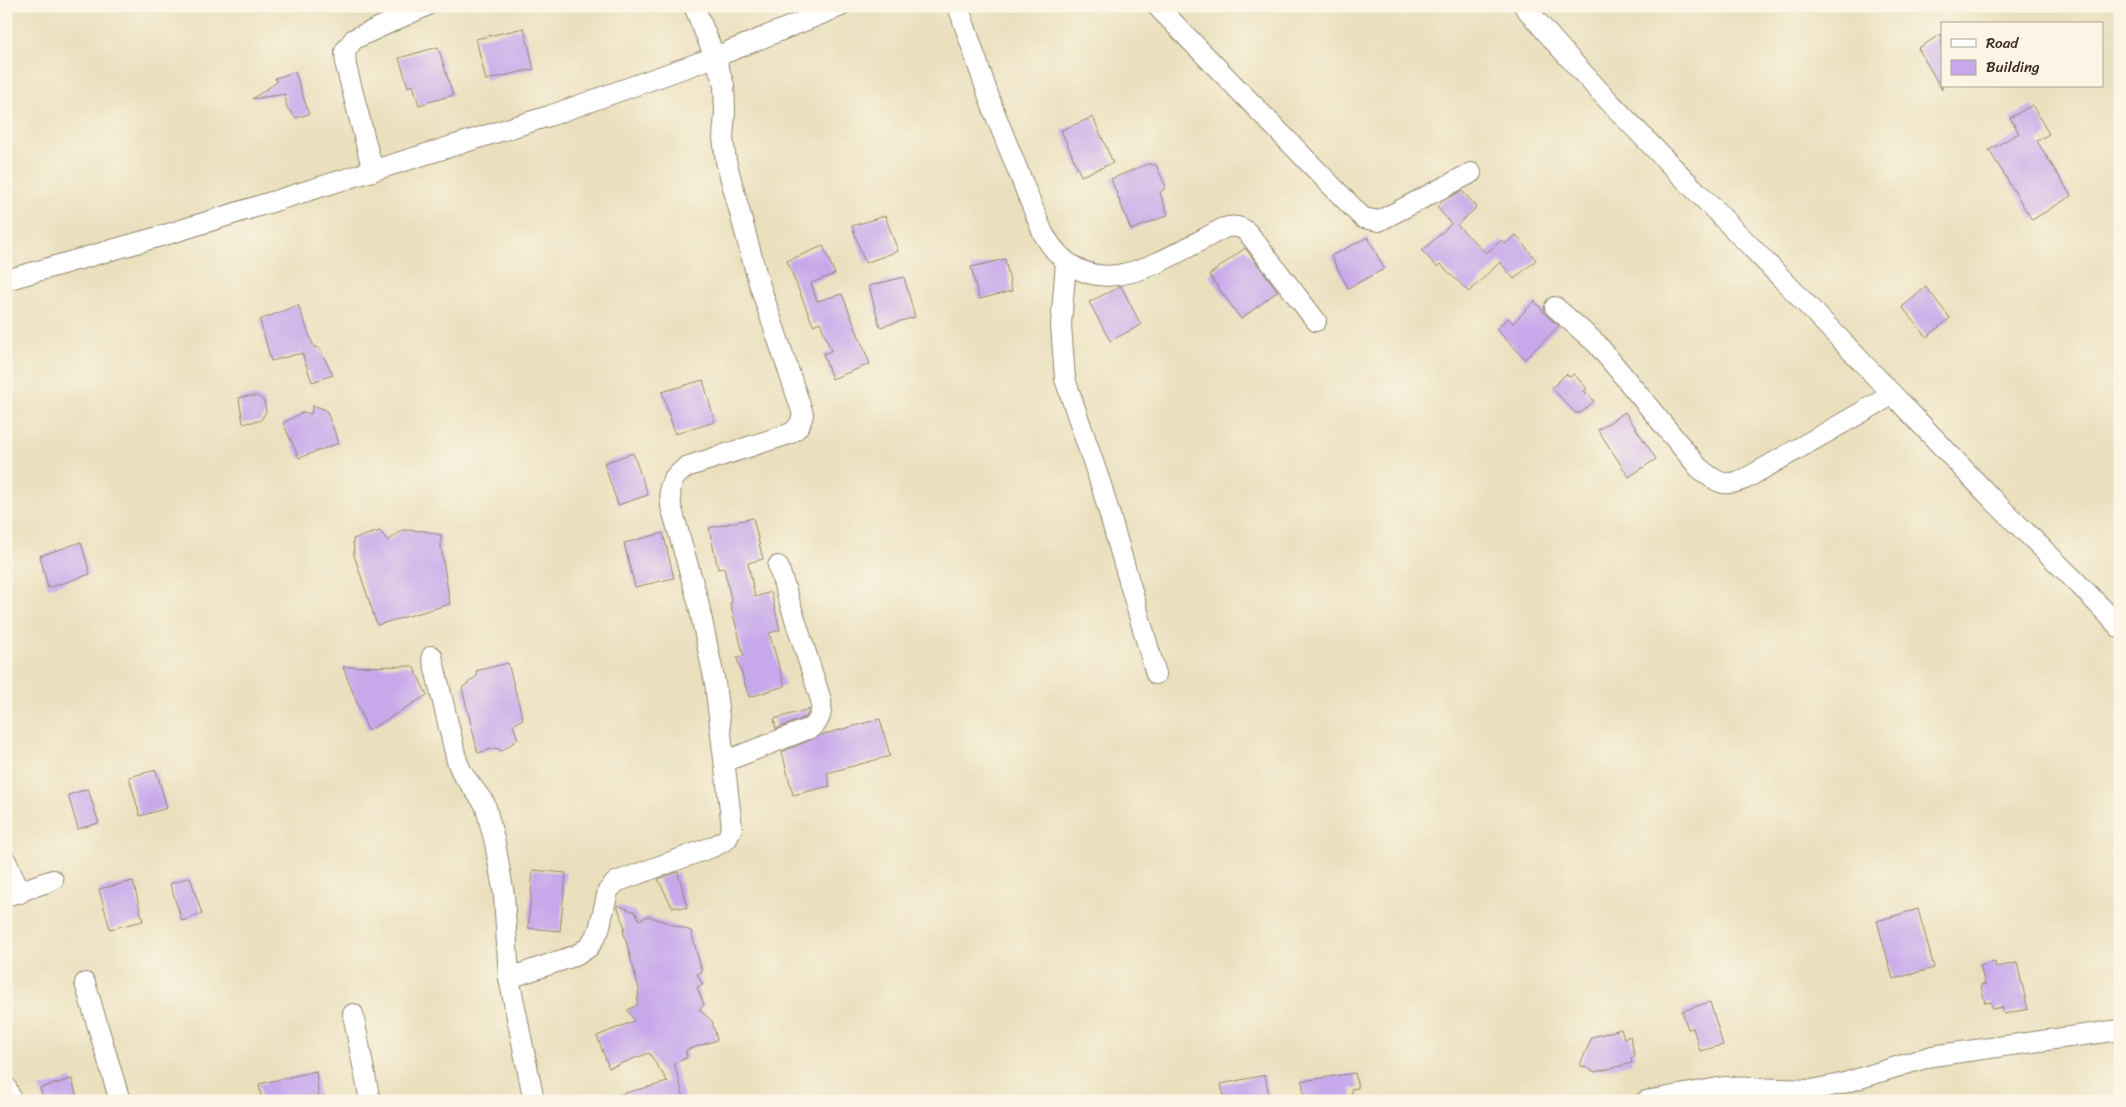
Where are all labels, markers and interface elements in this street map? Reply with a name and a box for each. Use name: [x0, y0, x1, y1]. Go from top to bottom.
legend: [1941, 22, 2104, 88]
text: Road: [1986, 30, 2019, 56]
text: Building: [1986, 54, 2040, 80]

